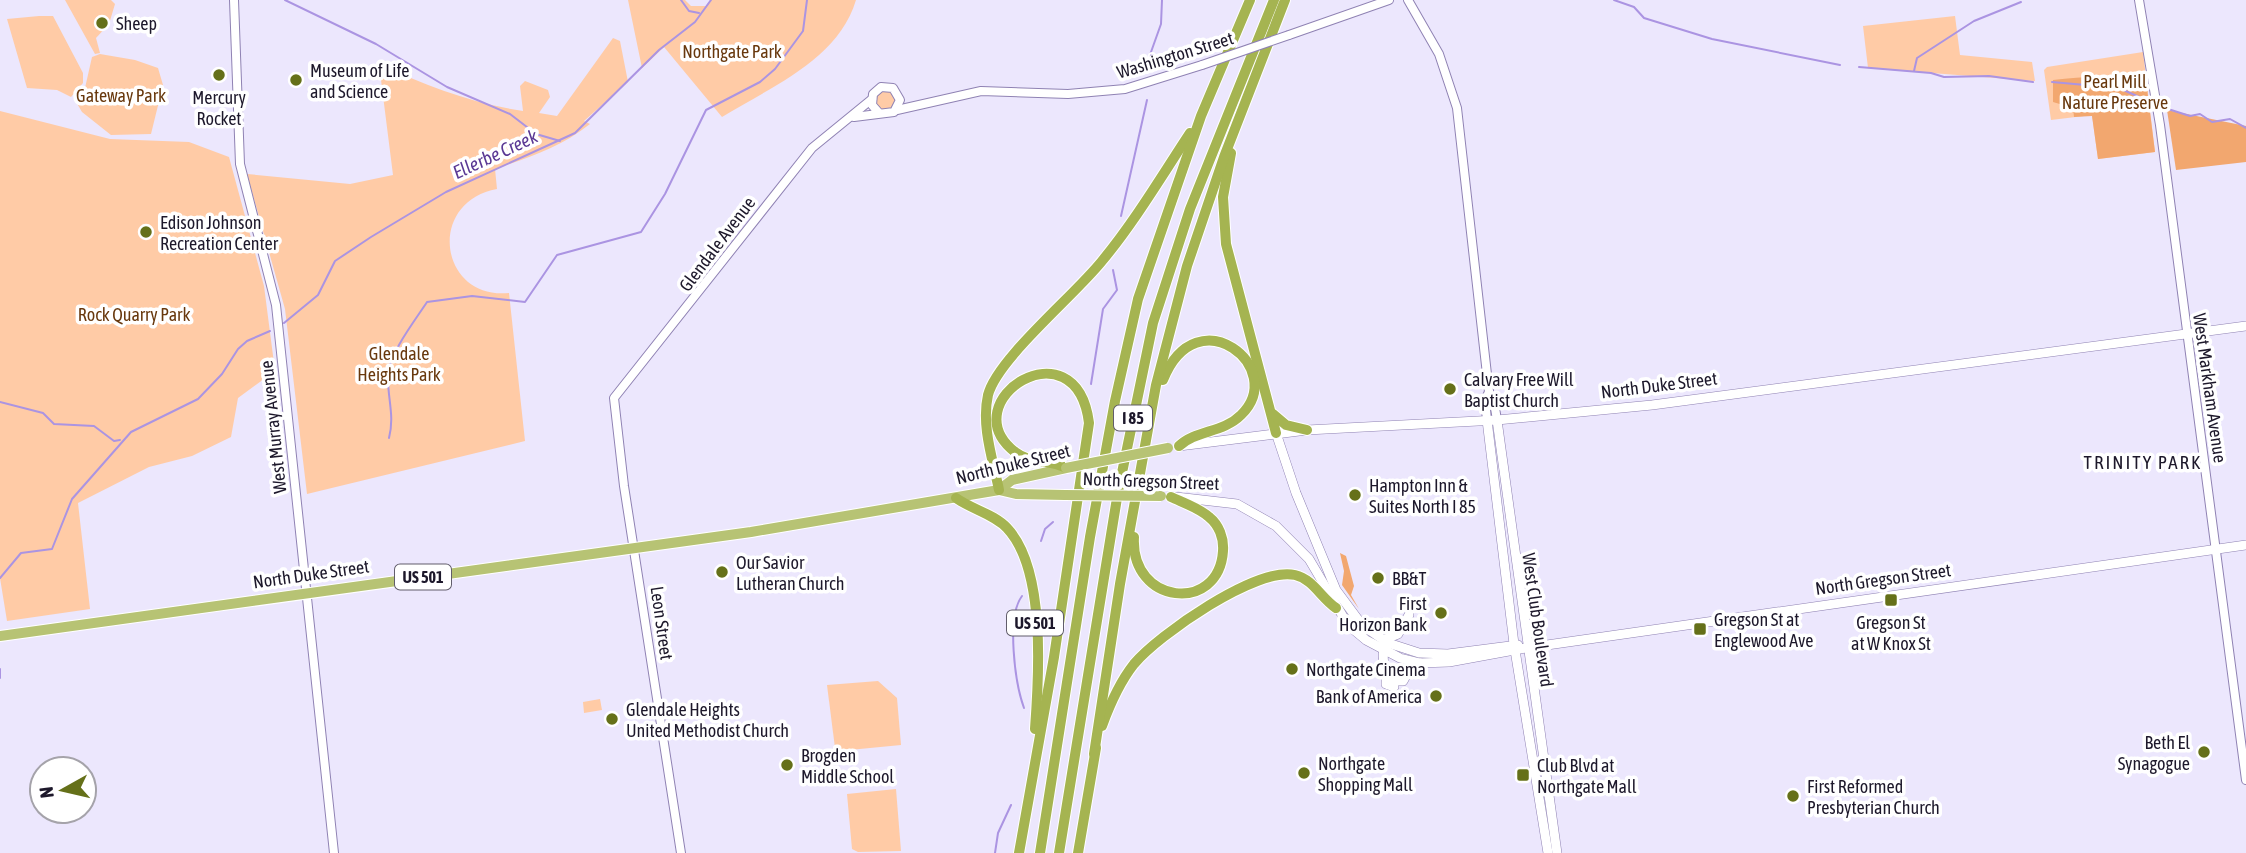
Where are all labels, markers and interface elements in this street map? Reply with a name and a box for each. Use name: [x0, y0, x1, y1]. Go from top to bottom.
place label: Sheep: [116, 13, 157, 34]
marker: Sheep: [94, 15, 110, 31]
street label: Washington Street: [1114, 27, 1236, 83]
park label: Northgate Park: [682, 41, 782, 62]
place label: Museum of Life and Science: [310, 60, 410, 102]
marker: Mercury Rocket: [211, 67, 227, 83]
park label: Pearl Mill Nature Preserve: [2062, 71, 2168, 113]
marker: Museum of Life and Science: [288, 72, 304, 88]
park label: Gateway Park: [76, 85, 166, 106]
place label: Mercury Rocket: [192, 87, 246, 129]
water label: Ellerbe Creek: [449, 124, 542, 183]
street label: Glendale Avenue: [675, 193, 759, 295]
place label: Edison Johnson Recreation Center: [160, 212, 279, 254]
marker: Edison Johnson Recreation Center: [138, 224, 154, 240]
park label: Rock Quarry Park: [78, 304, 190, 325]
street label: West Markham Avenue: [2189, 312, 2231, 464]
park label: Glendale Heights Park: [357, 343, 441, 385]
street label: West Murray Avenue: [256, 359, 290, 495]
street label: North Duke Street: [1600, 367, 1718, 403]
place label: Calvary Free Will Baptist Church: [1464, 369, 1574, 411]
marker: Calvary Free Will Baptist Church: [1442, 381, 1458, 397]
road number: I 85: [1114, 406, 1152, 430]
street label: North Duke Street: [954, 440, 1072, 488]
district label: TRINITY PARK: [2084, 451, 2202, 473]
street label: North Gregson Street: [1082, 468, 1220, 494]
place label: Hampton Inn & Suites North I 85: [1369, 475, 1476, 517]
marker: Hampton Inn & Suites North I 85: [1347, 487, 1363, 503]
place label: Our Savior Lutheran Church: [736, 552, 845, 594]
street label: West Club Boulevard: [1518, 552, 1558, 688]
street label: North Duke Street: [252, 555, 370, 593]
street label: North Gregson Street: [1814, 559, 1952, 599]
road number: US 501: [395, 564, 451, 590]
marker: Our Savior Lutheran Church: [714, 564, 730, 580]
place label: BB&T: [1392, 568, 1426, 589]
marker: BB&T: [1370, 570, 1386, 586]
street label: Leon Street: [646, 585, 678, 661]
marker: Gregson St at W Knox St: [1883, 592, 1899, 608]
place label: First Horizon Bank: [1339, 593, 1427, 635]
marker: First Horizon Bank: [1433, 605, 1449, 621]
place label: Gregson St at Englewood Ave: [1714, 609, 1813, 651]
road number: US 501: [1007, 610, 1063, 636]
place label: Gregson St at W Knox St: [1851, 612, 1931, 654]
marker: Gregson St at Englewood Ave: [1692, 621, 1708, 637]
place label: Northgate Cinema: [1306, 659, 1426, 680]
marker: Northgate Cinema: [1284, 661, 1300, 677]
place label: Bank of America: [1316, 686, 1422, 707]
marker: Bank of America: [1428, 688, 1444, 704]
place label: Glendale Heights United Methodist Church: [626, 699, 789, 741]
marker: Glendale Heights United Methodist Church: [604, 711, 620, 727]
place label: Beth El Synagogue: [2118, 732, 2190, 774]
marker: Beth El Synagogue: [2196, 744, 2212, 760]
place label: Brogden Middle School: [801, 745, 894, 787]
place label: Northgate Shopping Mall: [1318, 753, 1413, 795]
north arrow: [28, 755, 98, 825]
place label: Club Blvd at Northgate Mall: [1537, 755, 1637, 797]
marker: Brogden Middle School: [779, 757, 795, 773]
marker: Northgate Shopping Mall: [1296, 765, 1312, 781]
marker: Club Blvd at Northgate Mall: [1515, 767, 1531, 783]
place label: First Reformed Presbyterian Church: [1807, 776, 1940, 818]
text: N: [34, 785, 58, 799]
marker: First Reformed Presbyterian Church: [1785, 788, 1801, 804]

